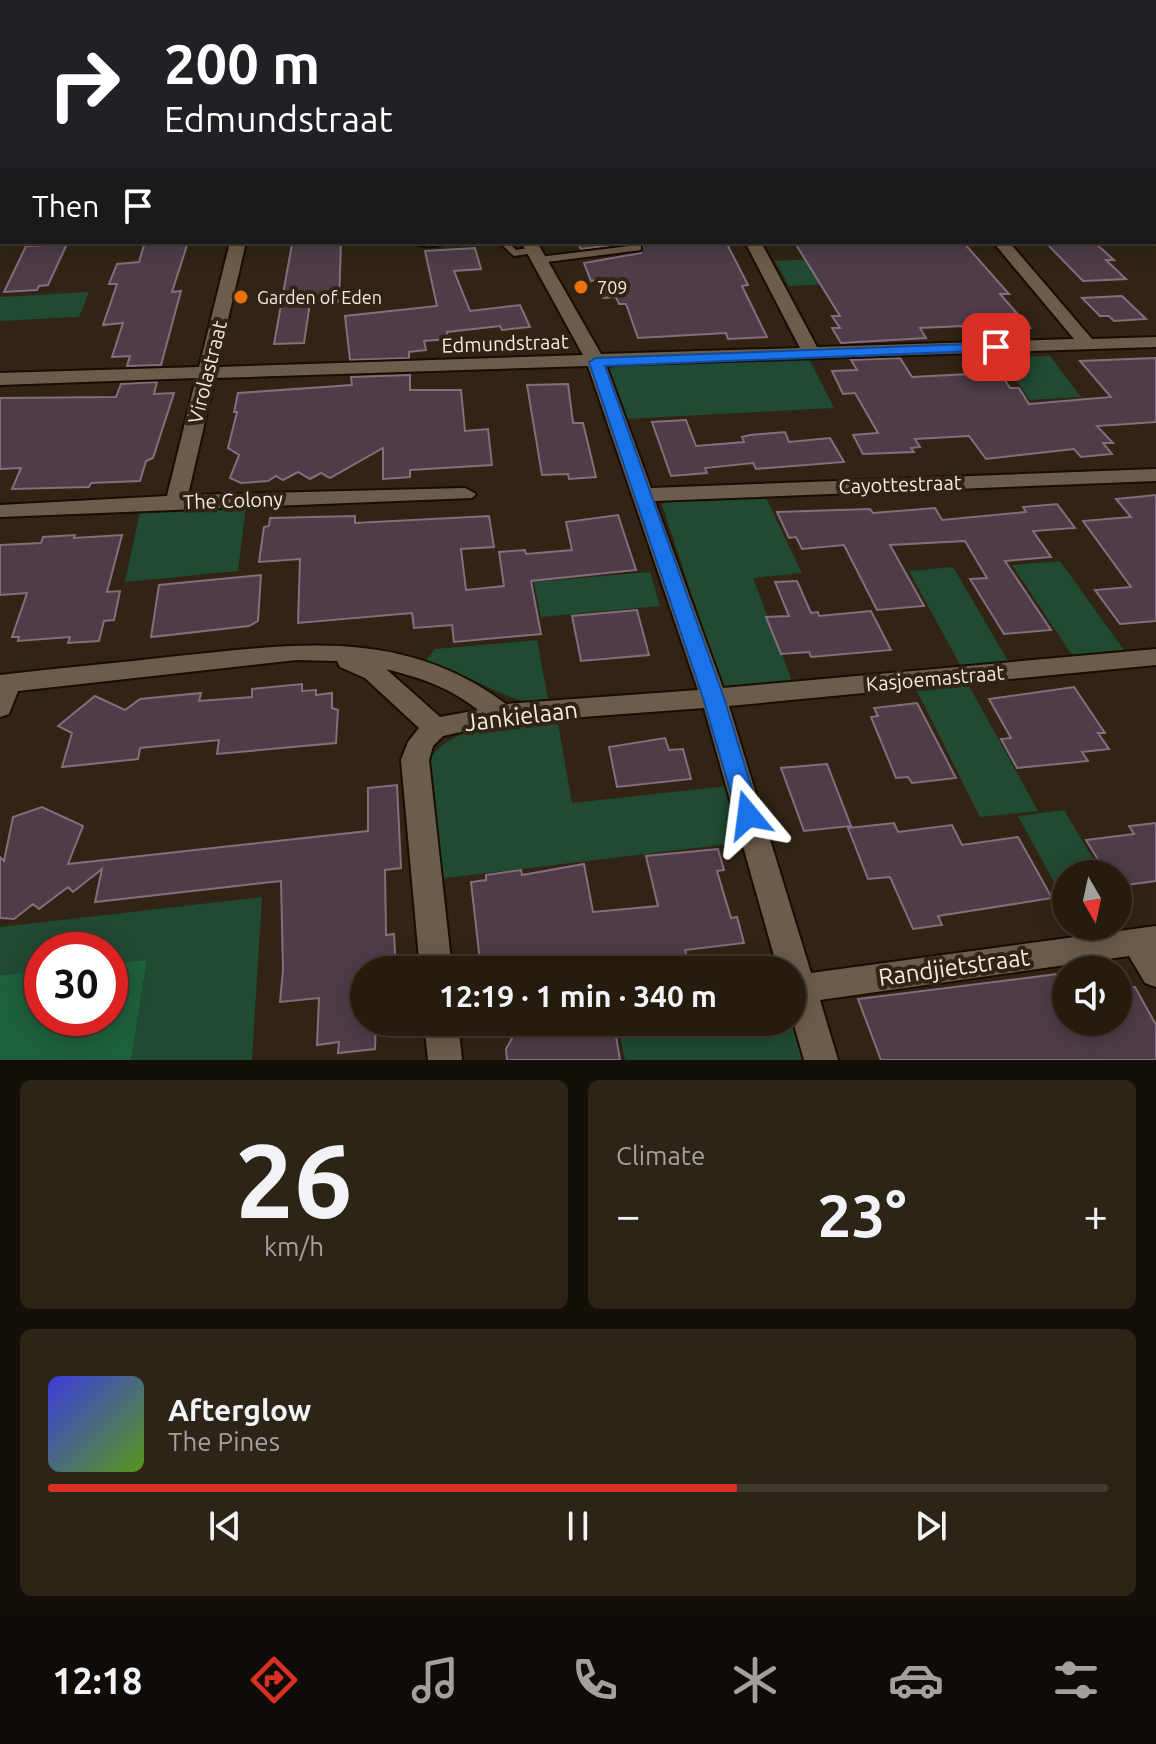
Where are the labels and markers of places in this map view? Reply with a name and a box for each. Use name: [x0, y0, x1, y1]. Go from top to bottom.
place label: 709: [597, 277, 627, 297]
marker: 709: [572, 278, 590, 296]
place label: Garden of Eden: [257, 287, 382, 307]
marker: Garden of Eden: [232, 288, 250, 306]
pin: [962, 313, 1030, 381]

